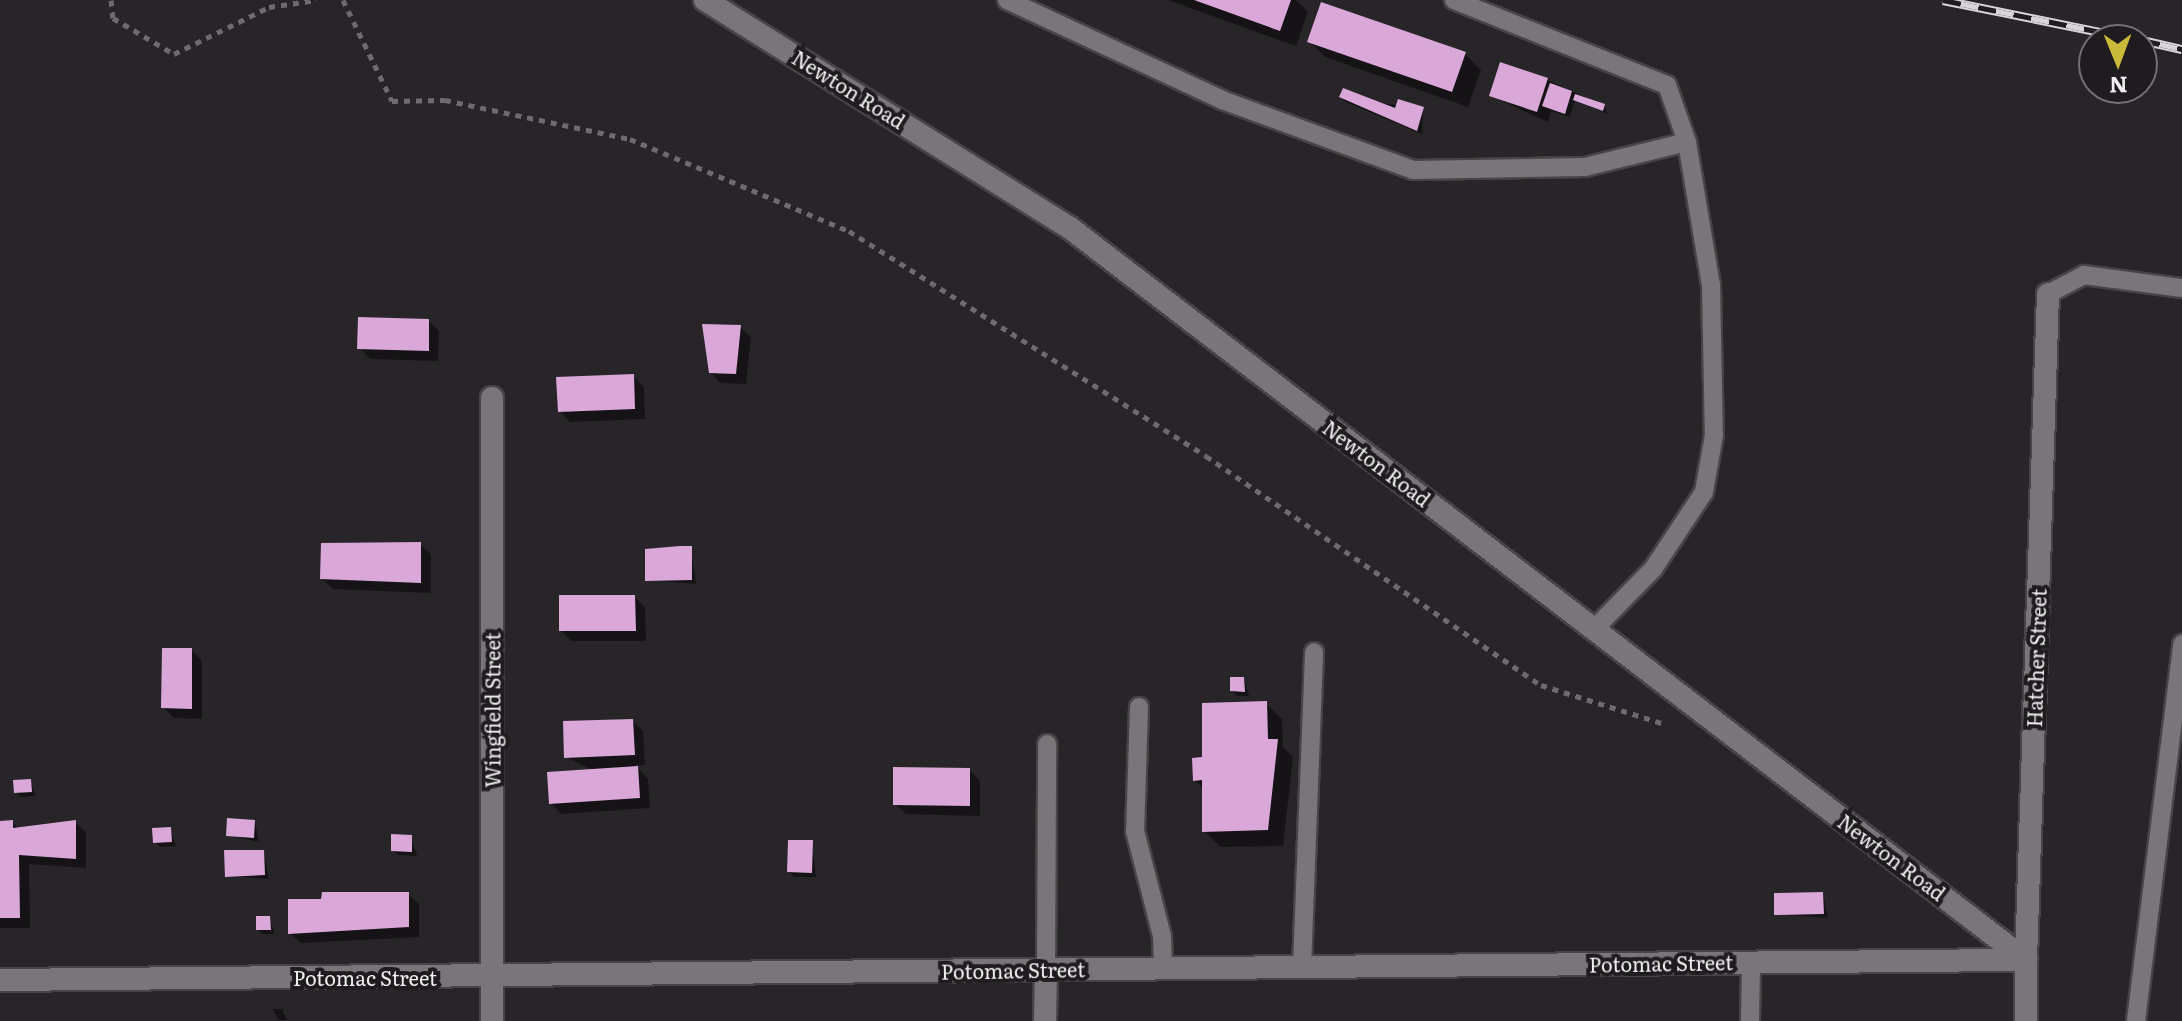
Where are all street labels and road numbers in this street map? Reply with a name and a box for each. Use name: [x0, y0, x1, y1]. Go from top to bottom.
street label: Newton Road: [788, 45, 910, 133]
street label: Newton Road: [1319, 415, 1435, 511]
street label: Hatcher Street: [2022, 588, 2050, 728]
street label: Wingfield Street: [480, 632, 504, 788]
street label: Newton Road: [1834, 809, 1950, 905]
street label: Potomac Street: [1589, 950, 1733, 976]
street label: Potomac Street: [941, 957, 1085, 983]
street label: Potomac Street: [293, 965, 437, 989]

